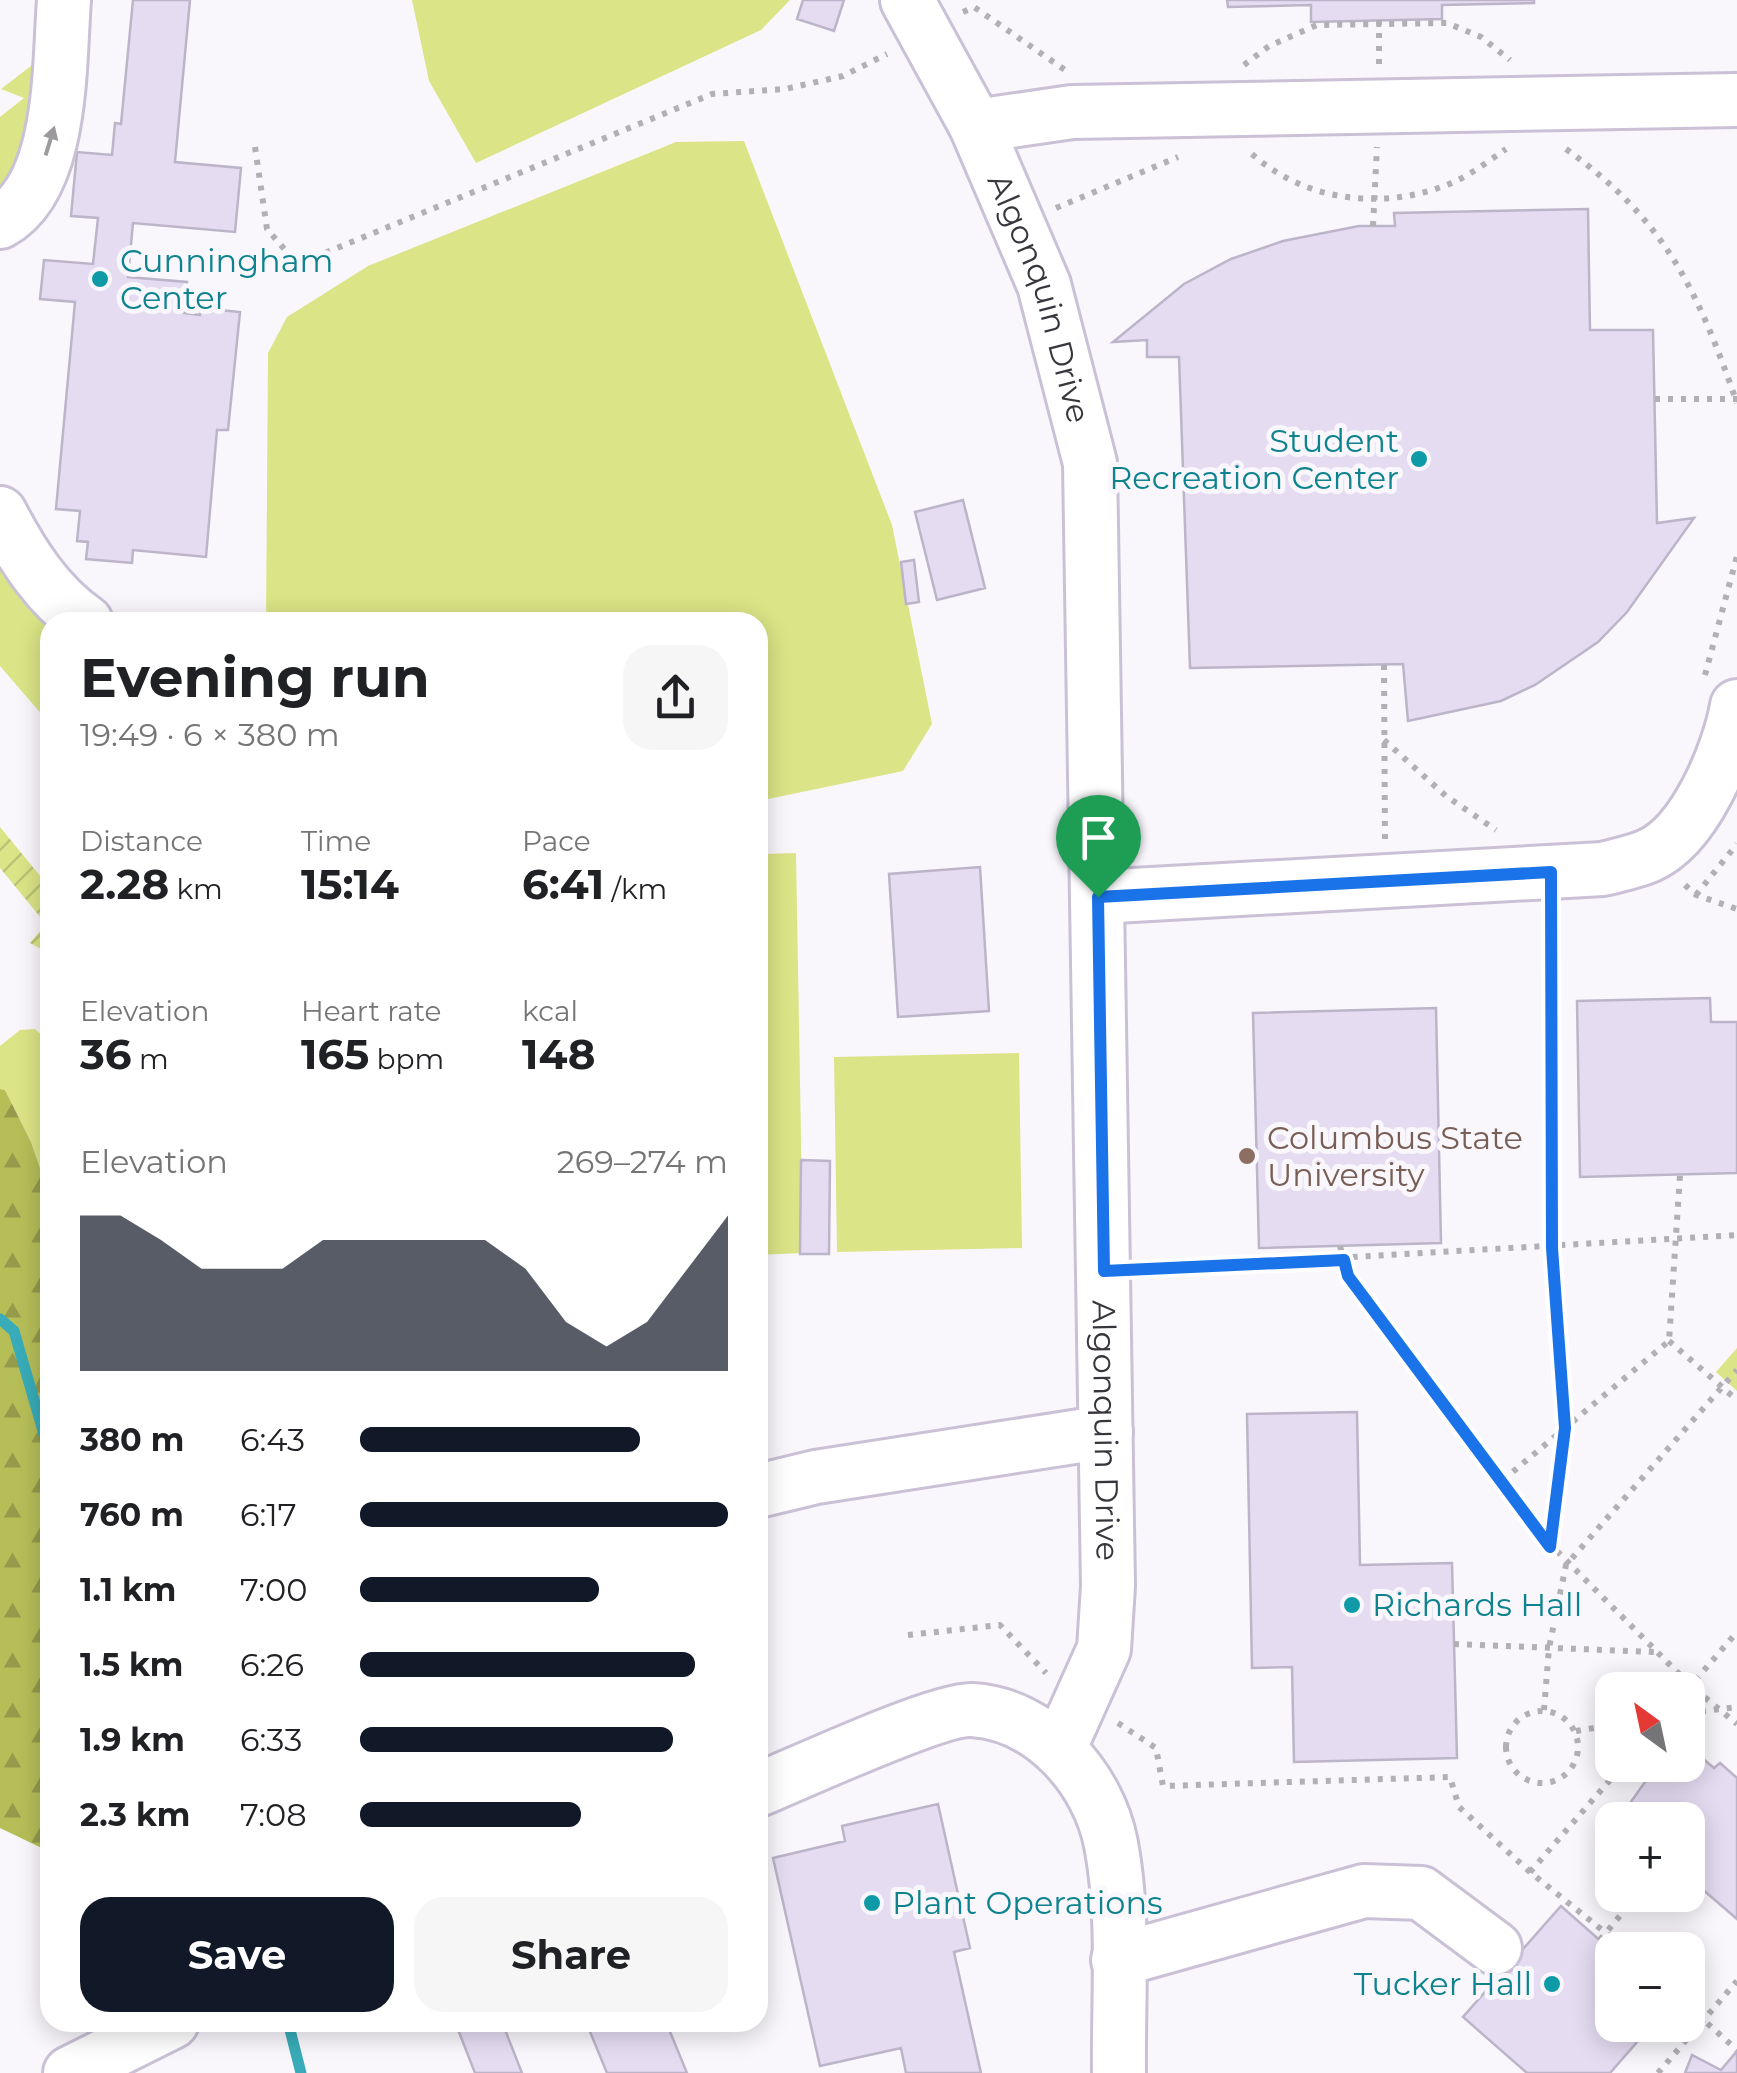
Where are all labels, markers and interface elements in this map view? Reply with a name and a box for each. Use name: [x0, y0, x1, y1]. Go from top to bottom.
one-way arrow: [43, 126, 58, 156]
street label: Algonquin Drive: [980, 168, 1099, 427]
place label: Cunningham Center: [120, 241, 334, 317]
marker: Cunningham Center: [89, 268, 111, 290]
place label: Student Recreation Center: [1109, 421, 1399, 497]
marker: Student Recreation Center: [1408, 448, 1430, 470]
text: Evening run: [80, 644, 430, 711]
button: share: [623, 645, 728, 750]
text: 19:49 · 6 × 380 m: [80, 715, 340, 754]
pin: [1056, 795, 1141, 898]
icon: arrive: [1071, 810, 1126, 865]
text: Distance: [80, 824, 203, 858]
text: Time: [301, 824, 371, 858]
text: Pace: [522, 824, 591, 858]
text: 2.28: [80, 858, 169, 910]
text: 15:14: [301, 858, 399, 910]
text: 6:41: [522, 858, 604, 910]
text: km: [169, 872, 223, 906]
text: /km: [604, 872, 667, 906]
text: Elevation: [80, 994, 209, 1028]
text: Heart rate: [301, 994, 442, 1028]
text: kcal: [522, 994, 578, 1028]
text: 36: [80, 1028, 132, 1080]
text: 165: [301, 1028, 369, 1080]
text: 148: [522, 1028, 596, 1080]
text: m: [132, 1042, 169, 1076]
text: bpm: [369, 1042, 444, 1076]
place label: Columbus State University: [1267, 1118, 1523, 1194]
text: Elevation: [80, 1142, 228, 1181]
text: 269–274 m: [557, 1142, 728, 1181]
marker: Columbus State University: [1236, 1145, 1258, 1167]
street label: Algonquin Drive: [1084, 1300, 1128, 1561]
text: 380 m: [80, 1420, 184, 1459]
text: 6:43: [240, 1420, 305, 1459]
text: 760 m: [80, 1495, 184, 1534]
text: 6:17: [240, 1495, 297, 1534]
text: 1.1 km: [80, 1570, 176, 1609]
text: 7:00: [240, 1570, 307, 1609]
place label: Richards Hall: [1372, 1585, 1582, 1624]
marker: Richards Hall: [1341, 1594, 1363, 1616]
text: 1.5 km: [80, 1645, 183, 1684]
text: 6:26: [240, 1645, 304, 1684]
north arrow: [1595, 1672, 1705, 1782]
map controls: [1595, 1672, 1705, 2042]
text: 1.9 km: [80, 1720, 185, 1759]
text: 6:33: [240, 1720, 302, 1759]
text: 2.3 km: [80, 1795, 190, 1834]
text: 7:08: [240, 1795, 307, 1834]
button: +: [1595, 1802, 1705, 1912]
place label: Plant Operations: [892, 1883, 1163, 1922]
marker: Plant Operations: [861, 1892, 883, 1914]
button: Save: [80, 1897, 394, 2012]
button: Share: [414, 1897, 728, 2012]
button: −: [1595, 1932, 1705, 2042]
place label: Tucker Hall: [1354, 1964, 1532, 2003]
marker: Tucker Hall: [1541, 1973, 1563, 1995]

